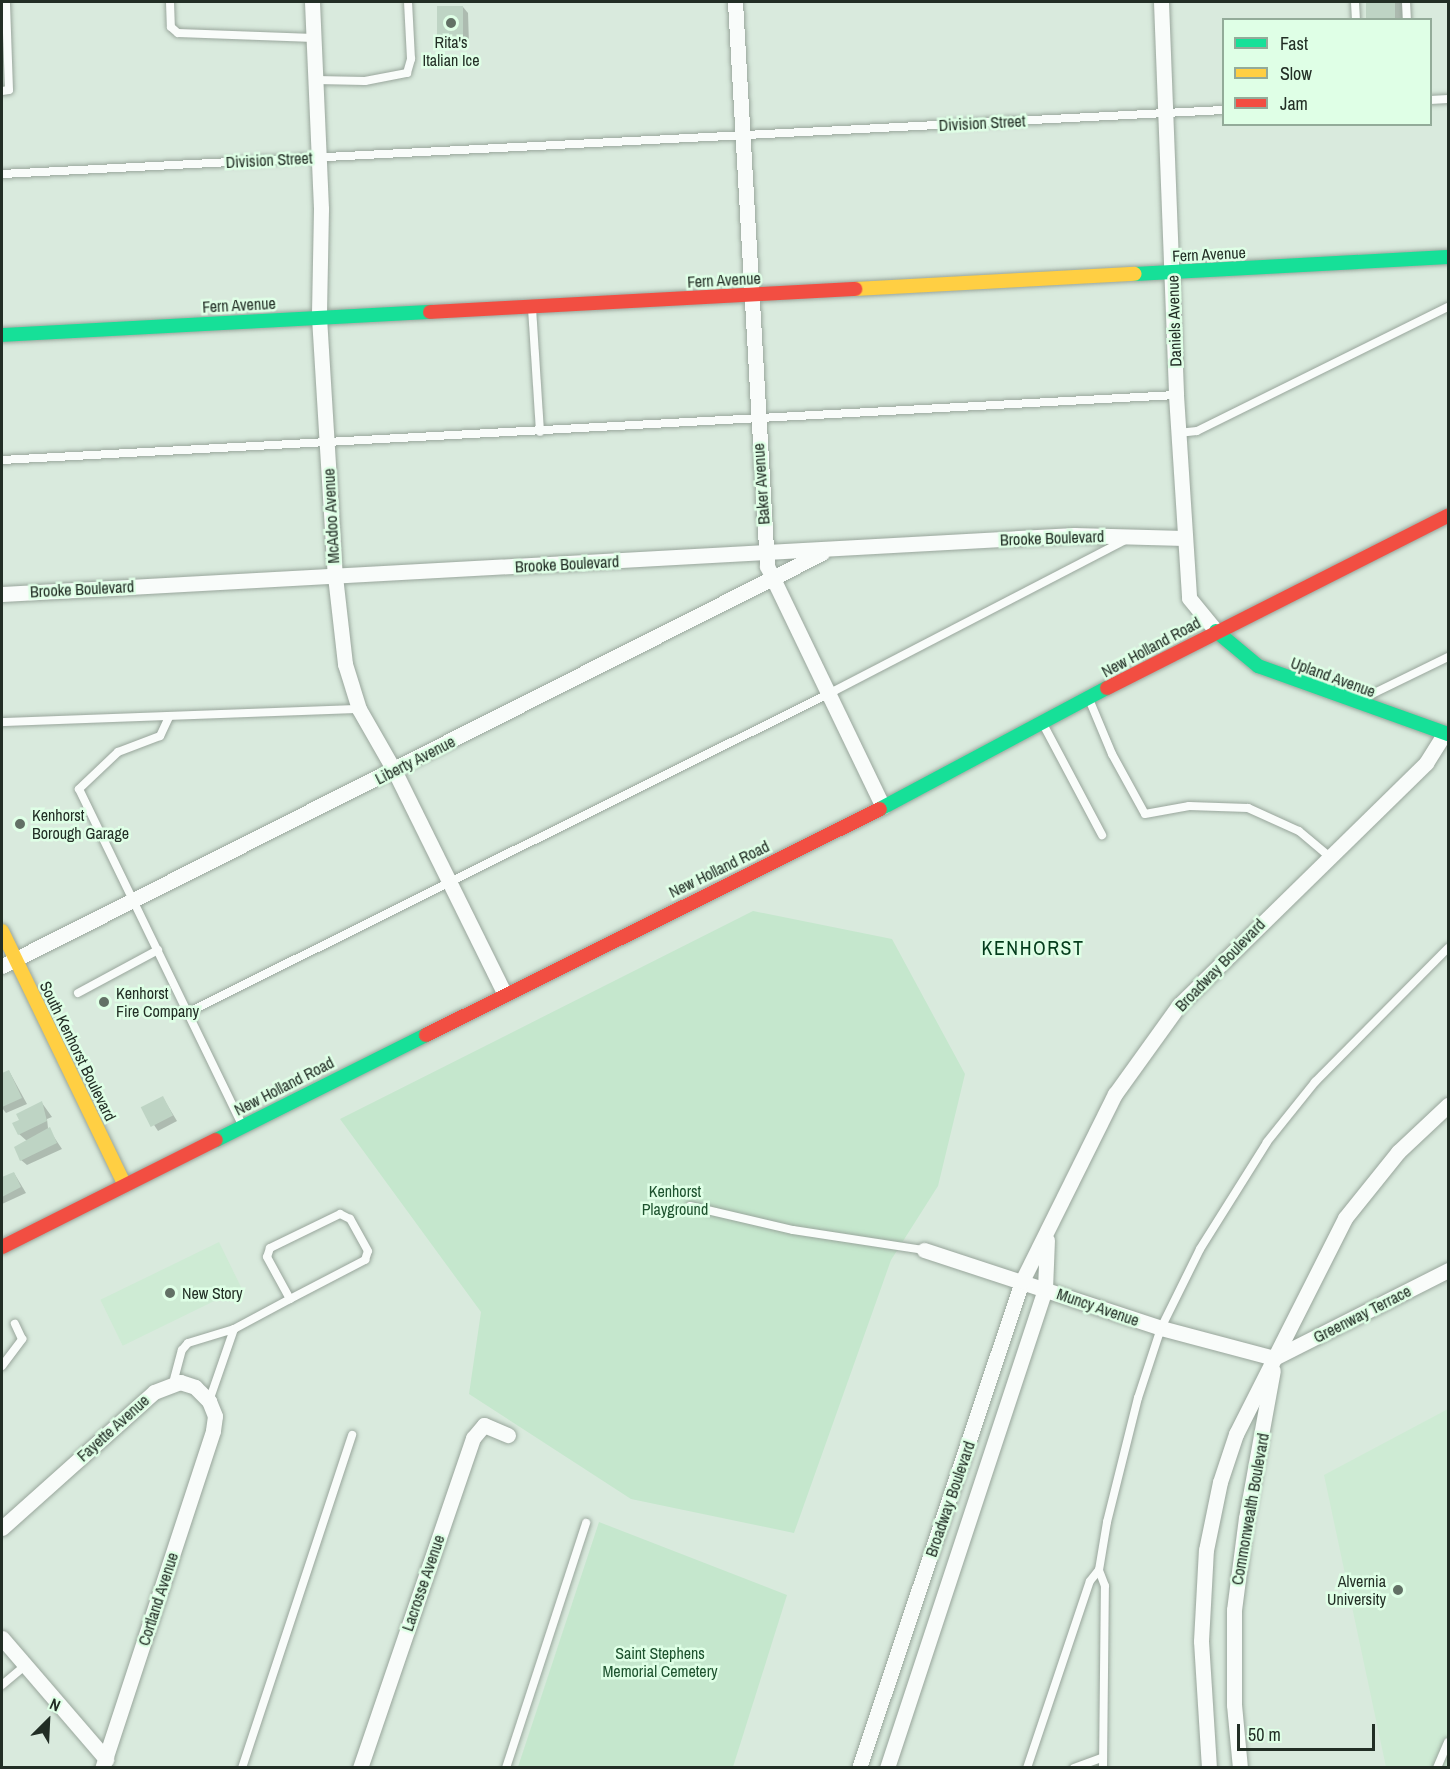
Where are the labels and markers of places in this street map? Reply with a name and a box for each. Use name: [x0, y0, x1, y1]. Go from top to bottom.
marker: Rita's Italian Ice: [444, 16, 458, 30]
place label: Rita's Italian Ice: [423, 32, 479, 70]
place label: Kenhorst Borough Garage: [32, 805, 129, 843]
marker: Kenhorst Borough Garage: [13, 817, 27, 831]
place label: Kenhorst Fire Company: [116, 983, 199, 1021]
marker: Kenhorst Fire Company: [97, 995, 111, 1009]
place label: New Story: [182, 1283, 243, 1303]
marker: New Story: [163, 1286, 177, 1300]
place label: Alvernia University: [1327, 1571, 1386, 1609]
marker: Alvernia University: [1391, 1583, 1405, 1597]

